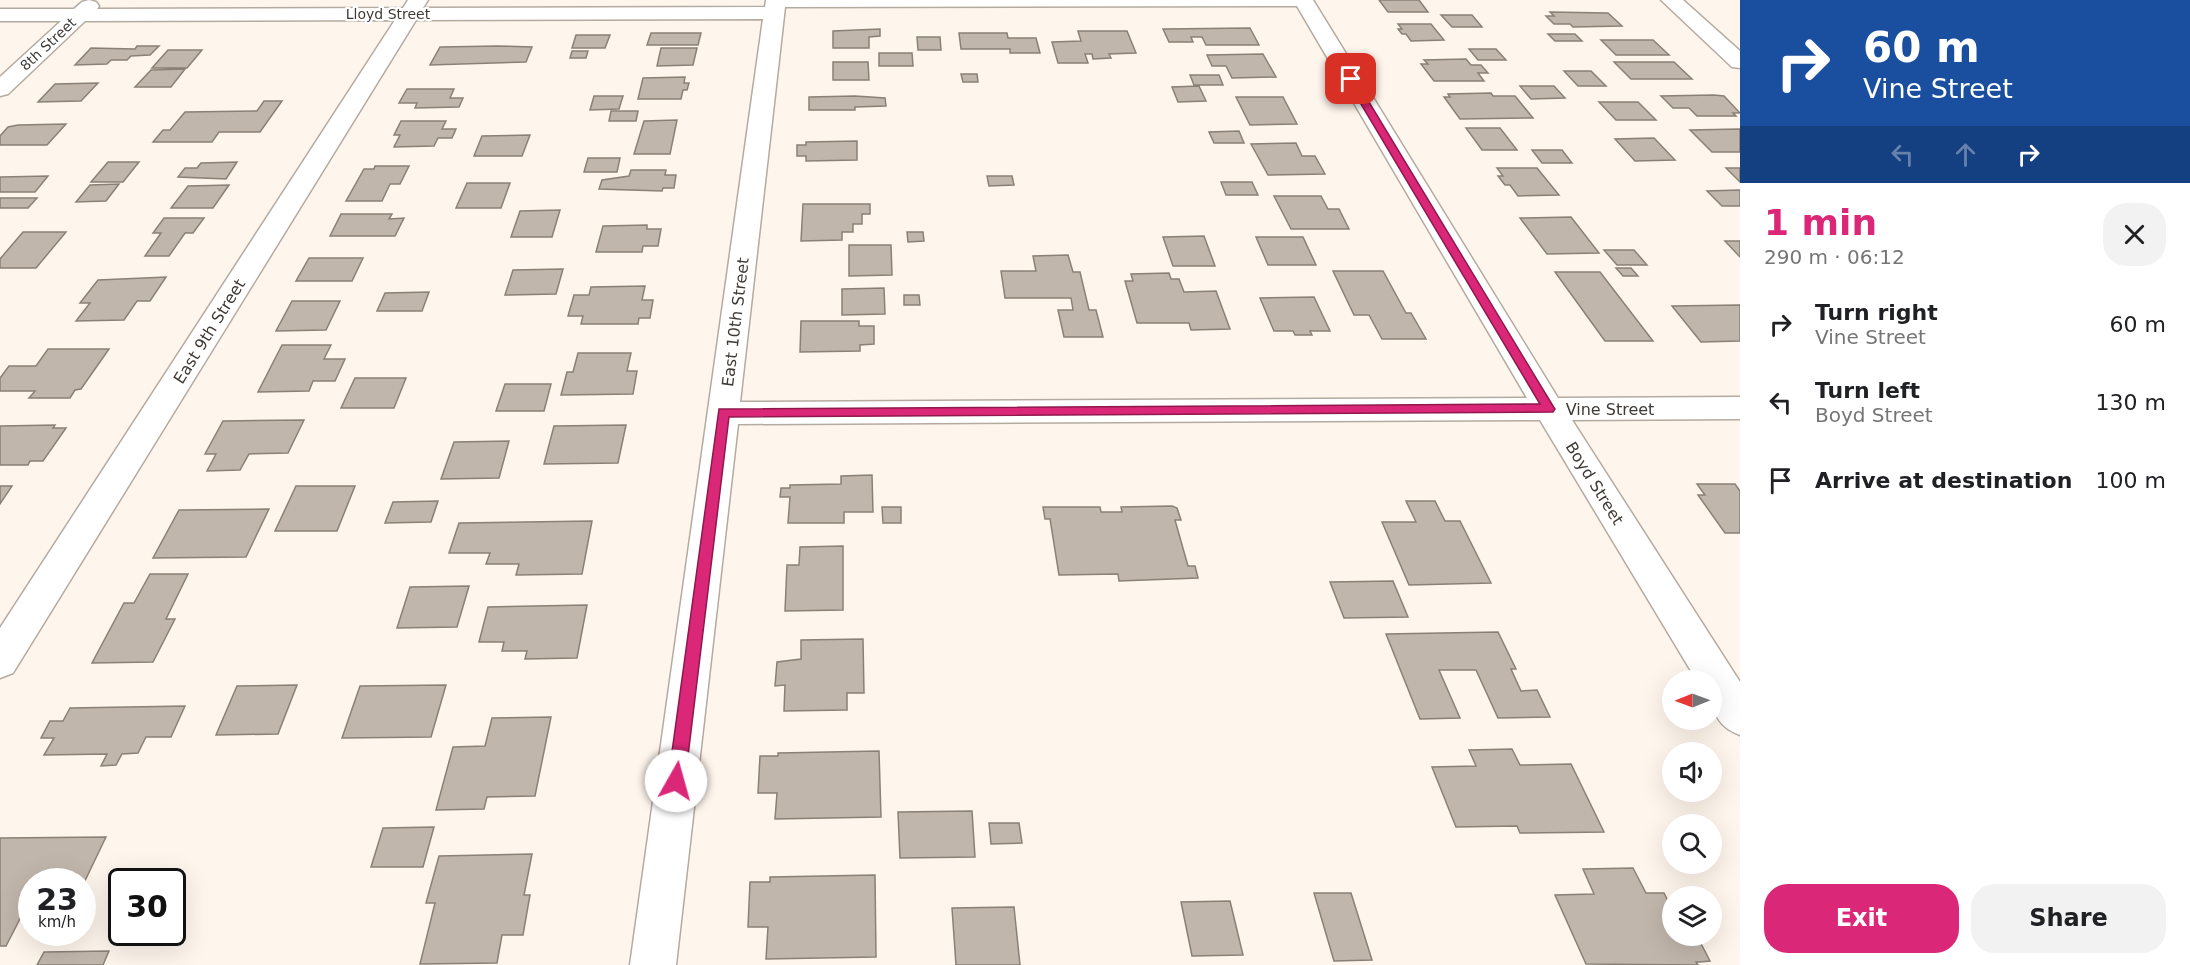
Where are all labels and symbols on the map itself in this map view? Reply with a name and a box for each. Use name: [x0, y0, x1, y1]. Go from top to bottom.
street label: Lloyd Street: [346, 6, 431, 22]
street label: 8th Street: [17, 14, 80, 74]
pin: [1325, 53, 1376, 104]
street label: East 10th Street: [718, 256, 753, 388]
street label: East 9th Street: [170, 275, 249, 387]
street label: Vine Street: [1566, 400, 1654, 419]
street label: Boyd Street: [1562, 438, 1628, 528]
north arrow: [1662, 670, 1722, 730]
position arrow: [644, 749, 708, 813]
speed limit sign: 30: [108, 868, 186, 946]

